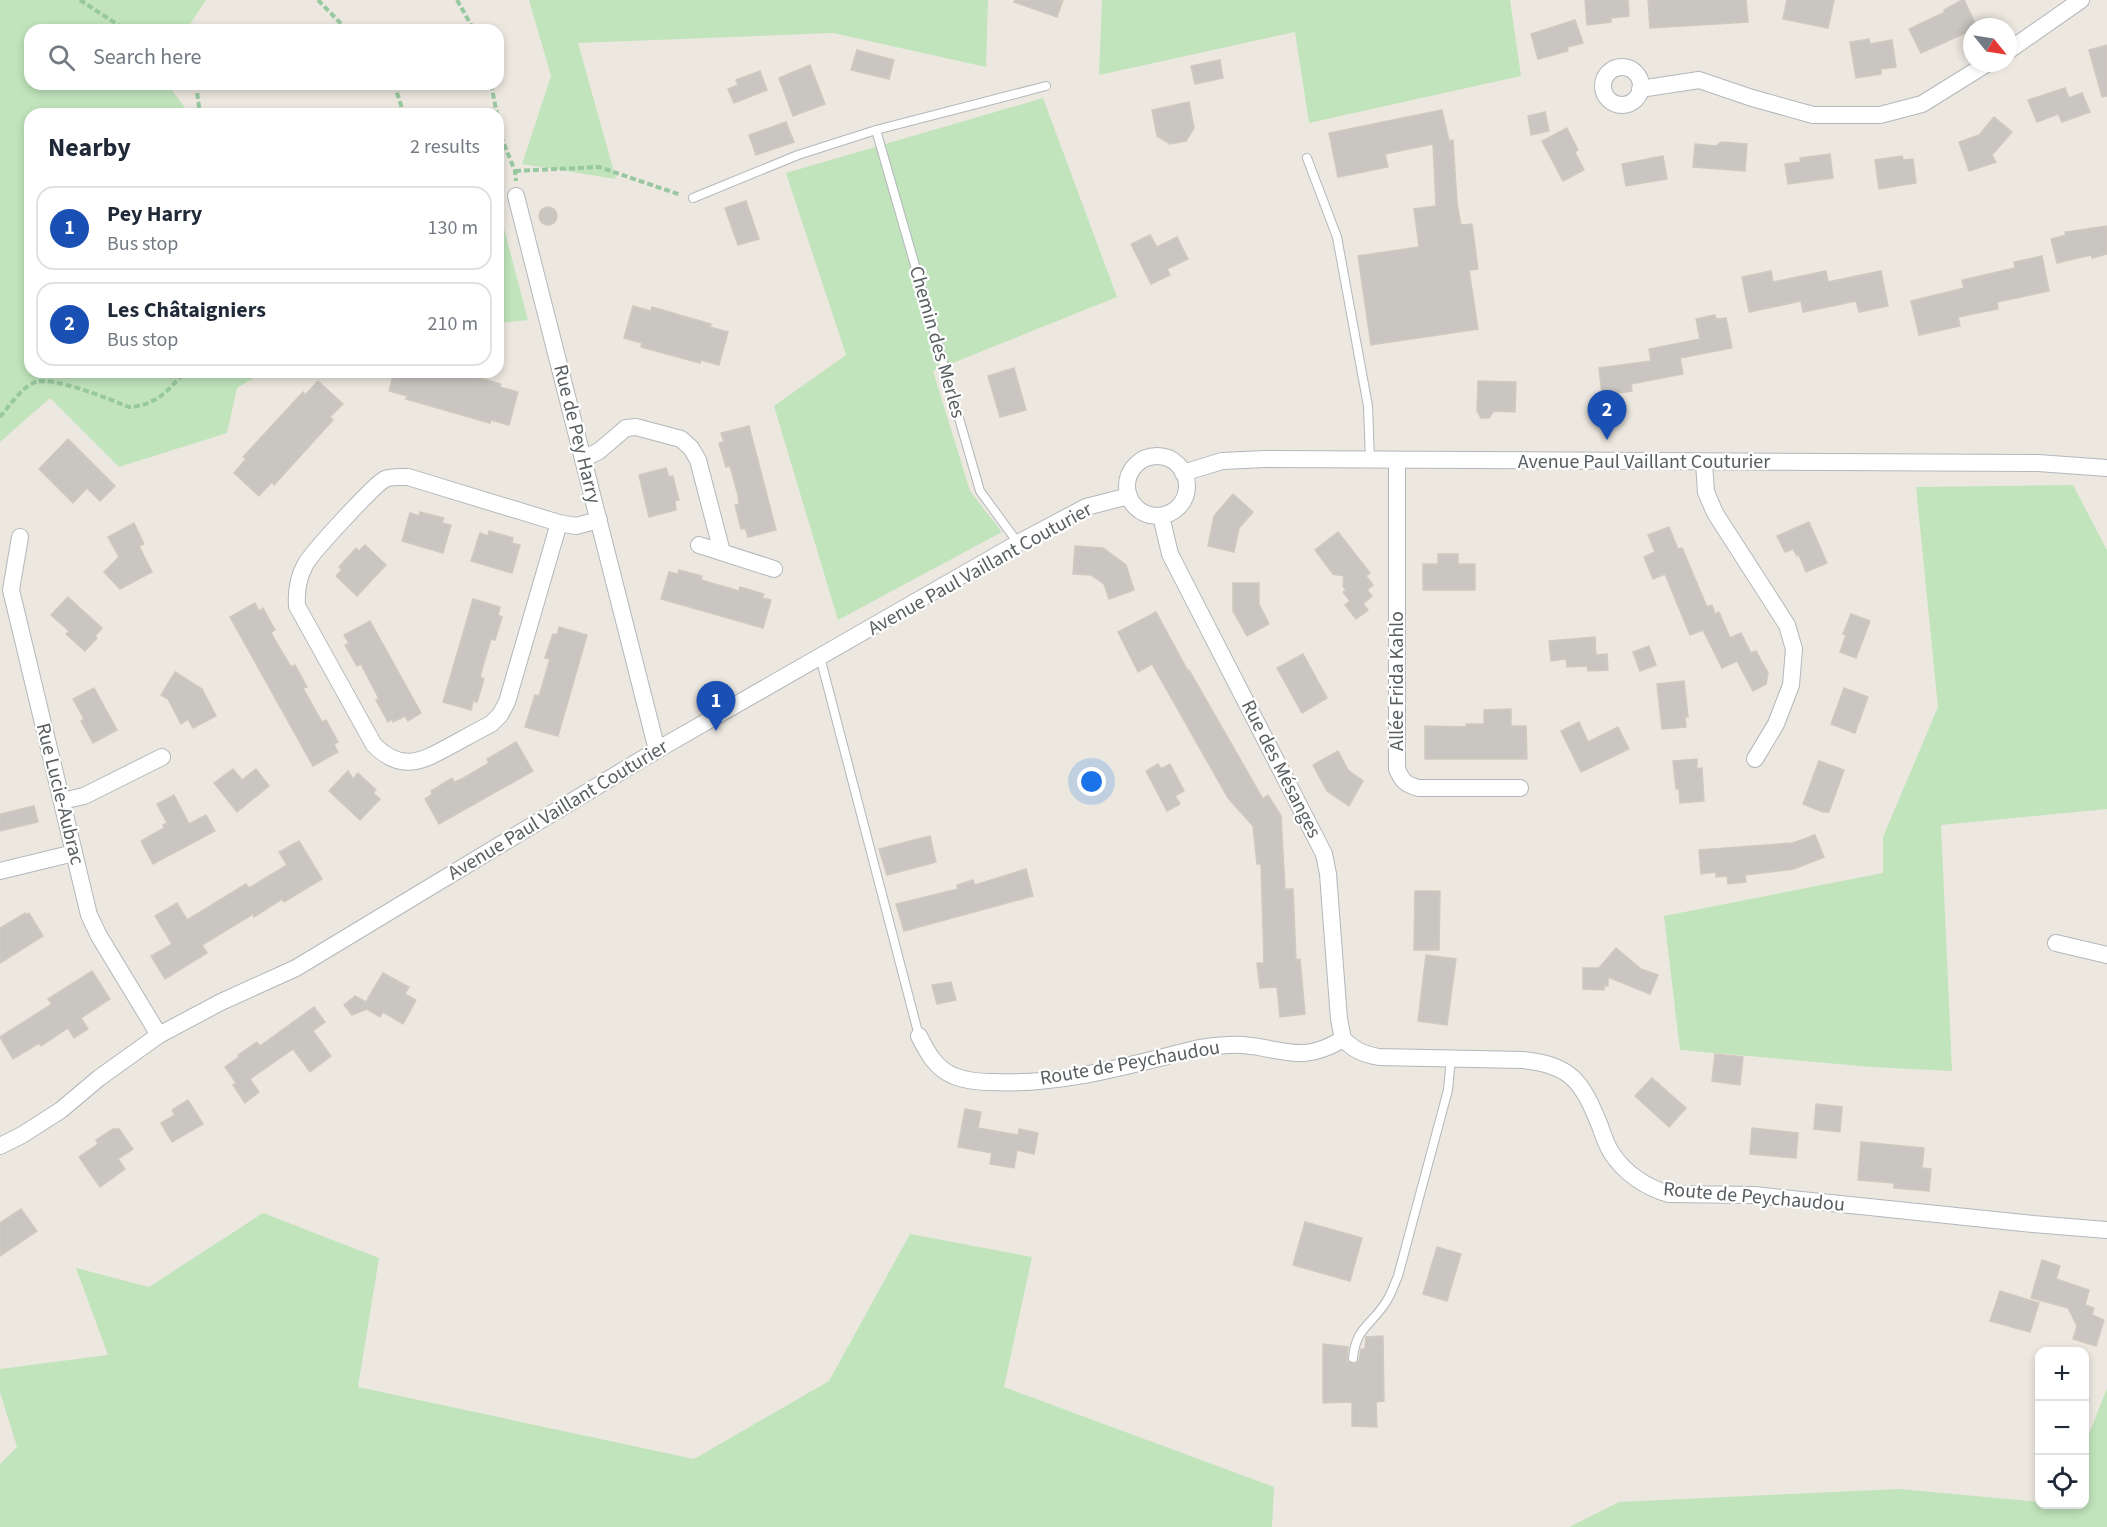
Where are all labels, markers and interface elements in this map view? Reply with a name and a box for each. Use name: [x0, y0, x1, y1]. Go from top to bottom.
north arrow: [1963, 18, 2017, 72]
search box: [24, 24, 504, 90]
icon: search: [45, 41, 78, 74]
text: Search here: [93, 41, 201, 73]
text: Nearby: [48, 129, 131, 166]
text: 2 results: [410, 133, 480, 161]
text: Pey Harry: [107, 198, 202, 230]
text: 1: [64, 214, 75, 242]
text: 130 m: [428, 214, 478, 242]
text: Bus stop: [107, 230, 178, 258]
street label: Chemin des Merles: [902, 263, 972, 421]
text: Les Châtaigniers: [107, 294, 266, 326]
text: 2: [64, 310, 75, 338]
text: 210 m: [428, 310, 478, 338]
text: Bus stop: [107, 326, 178, 354]
street label: Rue de Pey Harry: [546, 362, 608, 507]
pin: 2: [1588, 390, 1626, 440]
street label: Avenue Paul Vaillant Couturier: [1518, 448, 1770, 476]
street label: Avenue Paul Vaillant Couturier: [863, 496, 1097, 642]
street label: Allée Frida Kahlo: [1383, 611, 1411, 751]
pin: 1: [696, 682, 736, 731]
street label: Rue des Mésanges: [1234, 695, 1328, 843]
street label: Rue Lucie-Aubrac: [29, 720, 91, 868]
street label: Avenue Paul Vaillant Couturier: [443, 733, 673, 887]
your location: [1077, 767, 1106, 796]
street label: Route de Peychaudou: [1038, 1033, 1222, 1093]
street label: Route de Peychaudou: [1662, 1175, 1846, 1219]
map controls: [2035, 1347, 2089, 1509]
button: +: [2035, 1347, 2089, 1401]
button: −: [2035, 1401, 2089, 1455]
button: locate: [2035, 1455, 2089, 1509]

